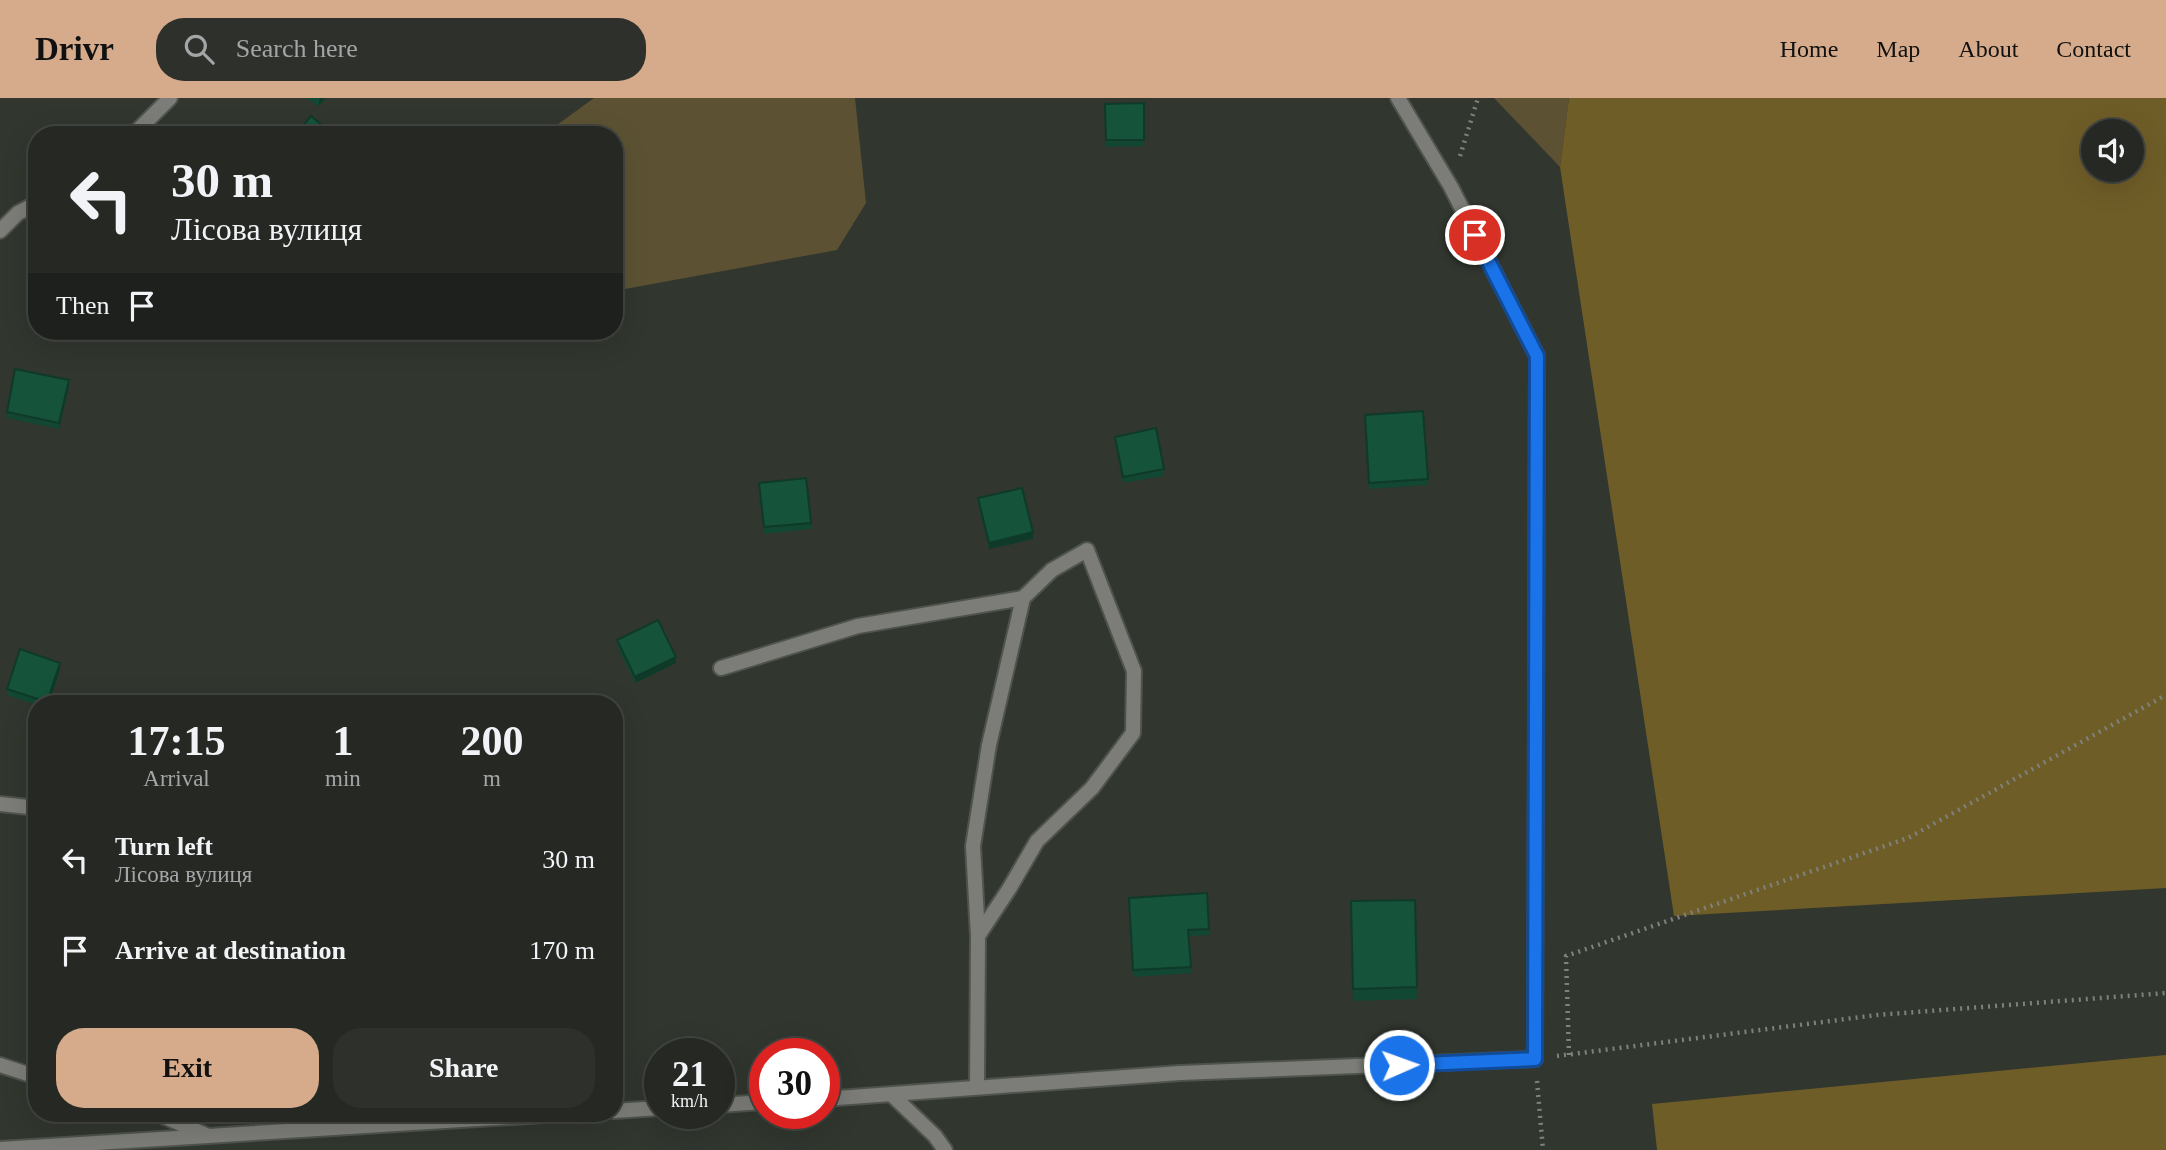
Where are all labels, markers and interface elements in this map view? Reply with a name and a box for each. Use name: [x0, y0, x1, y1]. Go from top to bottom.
search box: [156, 18, 646, 81]
icon: search: [180, 30, 218, 68]
text: Drivr: [35, 31, 114, 67]
text: Search here: [236, 34, 358, 63]
text: Home: [1780, 36, 1838, 62]
text: Map: [1876, 36, 1920, 62]
text: About: [1958, 36, 2018, 62]
text: Contact: [2056, 36, 2131, 62]
map controls: [2081, 119, 2144, 182]
button: sound: [2081, 119, 2144, 182]
text: 30 m: [171, 153, 273, 208]
icon: left: [56, 154, 147, 245]
pin: [1445, 205, 1505, 265]
text: Лісова вулиця: [171, 211, 362, 247]
icon: arrive: [1456, 216, 1494, 254]
icon: arrive: [123, 287, 161, 325]
text: Then: [56, 291, 109, 320]
text: 17:15: [128, 718, 226, 764]
text: 1: [332, 718, 353, 764]
text: 200: [460, 718, 523, 764]
text: Arrival: [143, 766, 210, 791]
text: min: [325, 766, 361, 791]
text: m: [483, 766, 501, 791]
text: Turn left: [115, 832, 213, 861]
icon: left: [56, 841, 94, 879]
text: 30 m: [542, 845, 595, 874]
text: Лісова вулиця: [115, 862, 252, 887]
icon: arrive: [56, 932, 94, 970]
text: Arrive at destination: [115, 936, 346, 965]
text: 170 m: [529, 936, 595, 965]
button: Exit: [56, 1028, 319, 1108]
button: Share: [333, 1028, 595, 1108]
position arrow: [1362, 1028, 1436, 1102]
speed limit sign: 30: [749, 1038, 840, 1129]
text: 21: [672, 1055, 707, 1094]
text: km/h: [671, 1091, 708, 1111]

